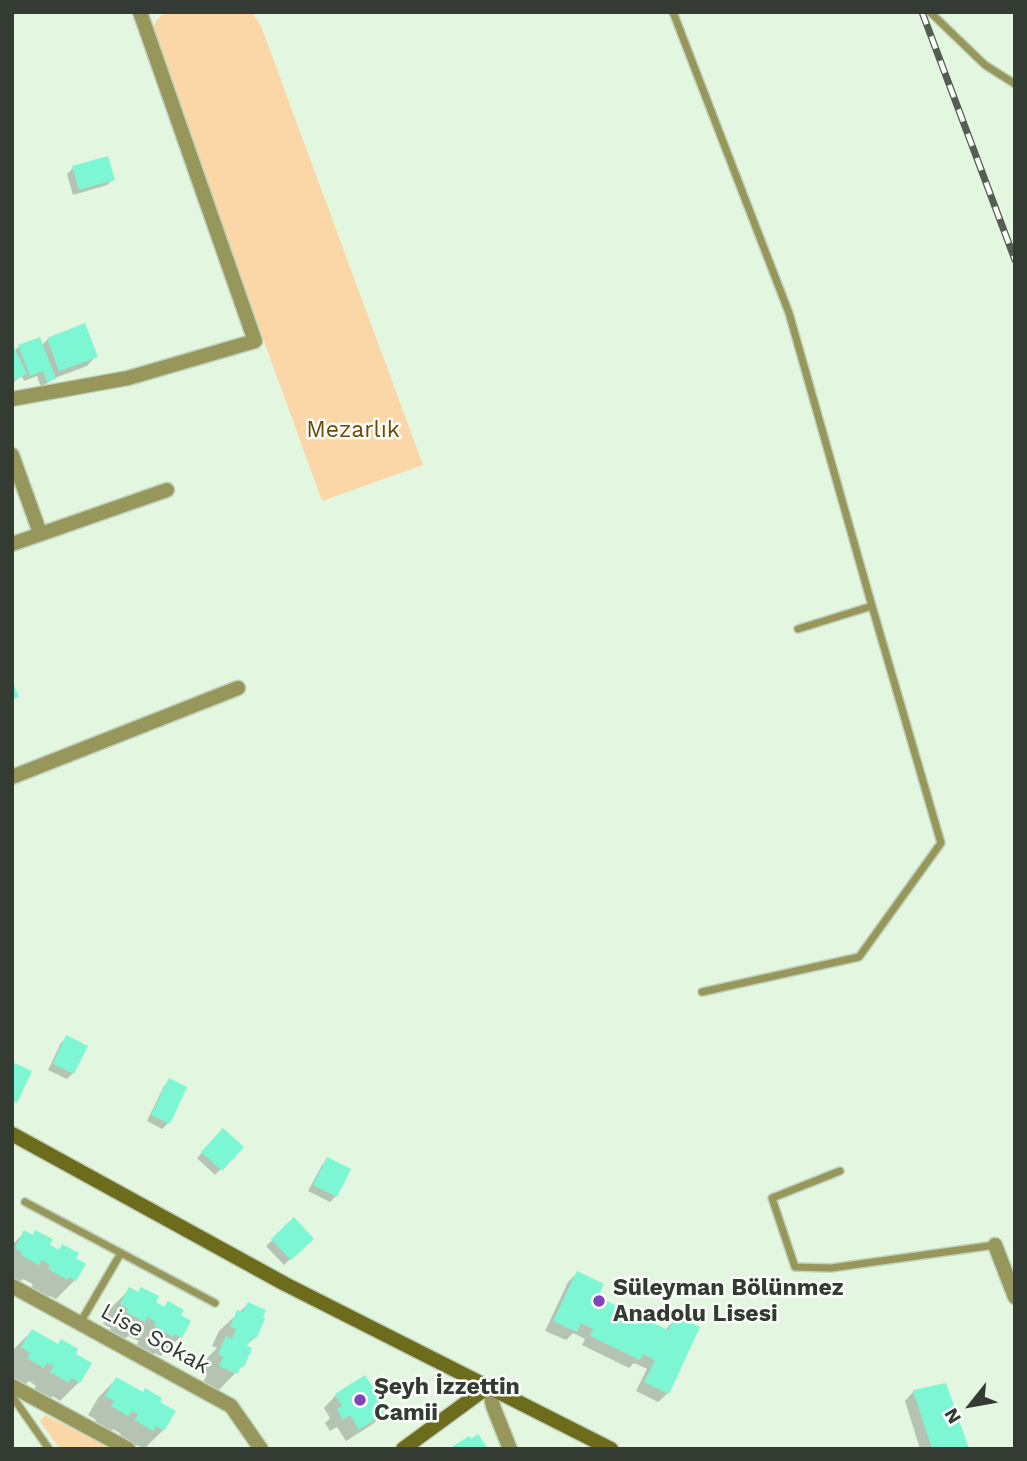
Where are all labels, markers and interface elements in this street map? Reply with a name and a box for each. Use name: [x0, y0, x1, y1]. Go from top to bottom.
park label: Mezarlık: [306, 416, 400, 444]
place label: Süleyman Bölünmez Anadolu Lisesi: [613, 1274, 844, 1328]
marker: Süleyman Bölünmez Anadolu Lisesi: [591, 1293, 607, 1309]
street label: Lise Sokak: [96, 1298, 214, 1380]
north arrow: [936, 1370, 1006, 1440]
place label: Şeyh İzzettin Camii: [374, 1373, 520, 1427]
marker: Şeyh İzzettin Camii: [352, 1392, 368, 1408]
text: N: [939, 1404, 966, 1428]

